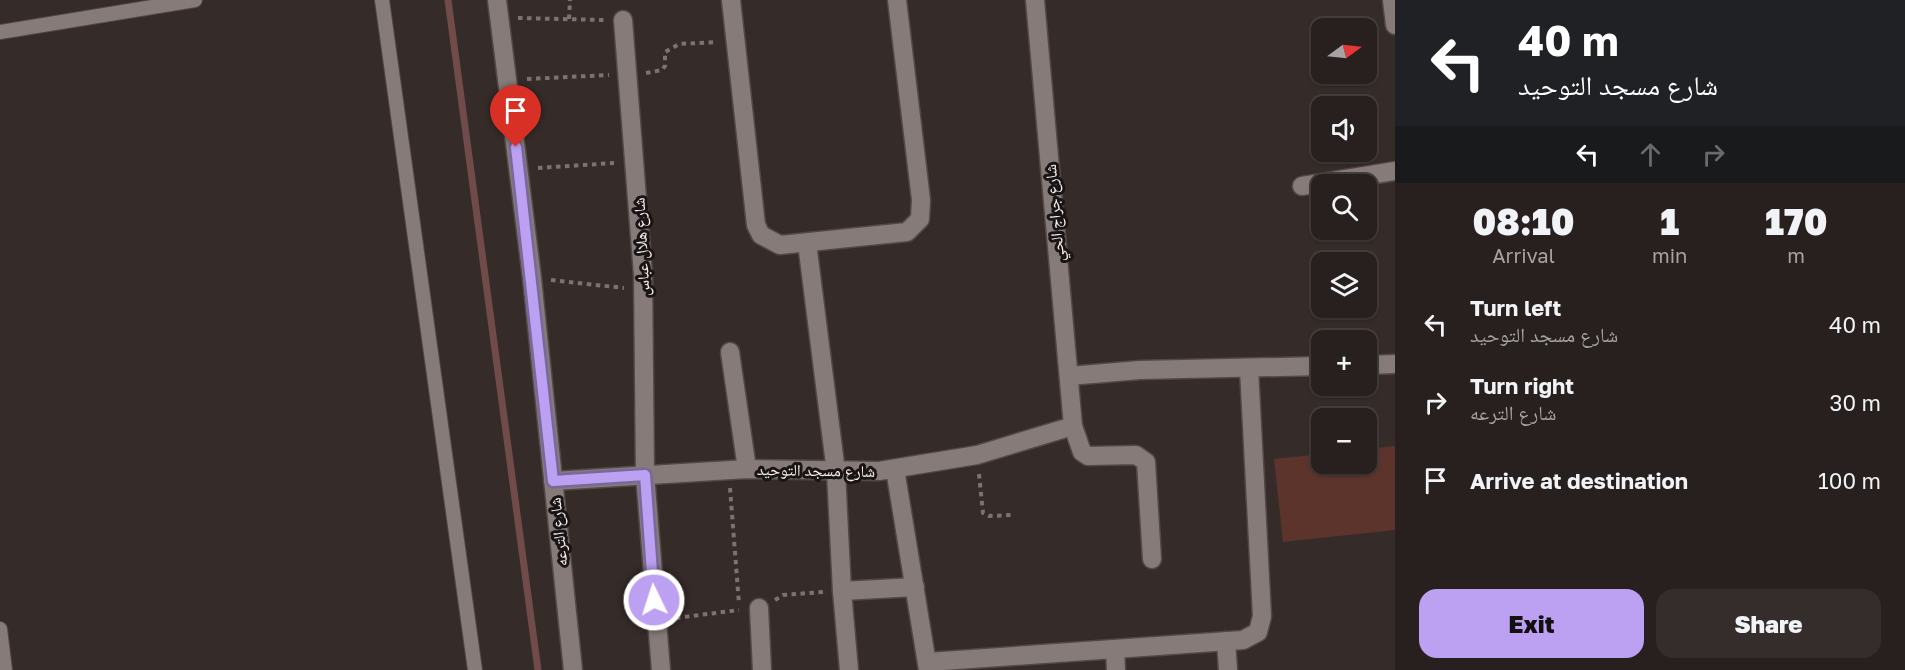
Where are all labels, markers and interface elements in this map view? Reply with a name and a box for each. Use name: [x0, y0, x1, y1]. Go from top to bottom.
text: 40 m: [1518, 15, 1619, 65]
north arrow: [1311, 18, 1377, 84]
map controls: [1311, 18, 1377, 474]
icon: left: [1419, 24, 1497, 102]
text: شارع مسجد التوحيد: [1518, 69, 1718, 101]
pin: [490, 85, 541, 147]
icon: arrive: [499, 94, 532, 127]
button: sound: [1311, 96, 1377, 162]
icon: left: [1571, 138, 1604, 171]
icon: ahead: [1634, 138, 1667, 171]
icon: right: [1697, 138, 1730, 171]
street label: شارع جراج الحي: [1040, 163, 1071, 263]
button: search: [1311, 174, 1377, 240]
street label: شارع هلال عباس: [628, 197, 655, 297]
text: 08:10: [1473, 200, 1575, 243]
text: 1: [1660, 200, 1679, 243]
text: 170: [1765, 200, 1827, 243]
text: Arrival: [1492, 243, 1555, 267]
text: min: [1652, 243, 1687, 267]
text: m: [1787, 243, 1805, 267]
button: layers: [1311, 252, 1377, 318]
text: Turn left: [1470, 294, 1561, 321]
icon: left: [1419, 308, 1452, 341]
text: 40 m: [1829, 311, 1881, 338]
text: شارع مسجد التوحيد: [1470, 322, 1618, 346]
button: +: [1311, 330, 1377, 396]
text: Turn right: [1470, 372, 1574, 399]
icon: right: [1419, 386, 1452, 419]
text: 30 m: [1830, 389, 1881, 416]
text: شارع الترعه: [1470, 400, 1556, 424]
button: −: [1311, 408, 1377, 474]
street label: شارع مسجد التوحيد: [757, 459, 875, 482]
icon: arrive: [1419, 464, 1452, 497]
text: Arrive at destination: [1470, 467, 1688, 494]
text: 100 m: [1818, 467, 1881, 494]
street label: شارع الترعه: [544, 496, 573, 567]
position arrow: [622, 568, 686, 632]
button: Exit: [1419, 589, 1644, 658]
button: Share: [1656, 589, 1881, 658]

